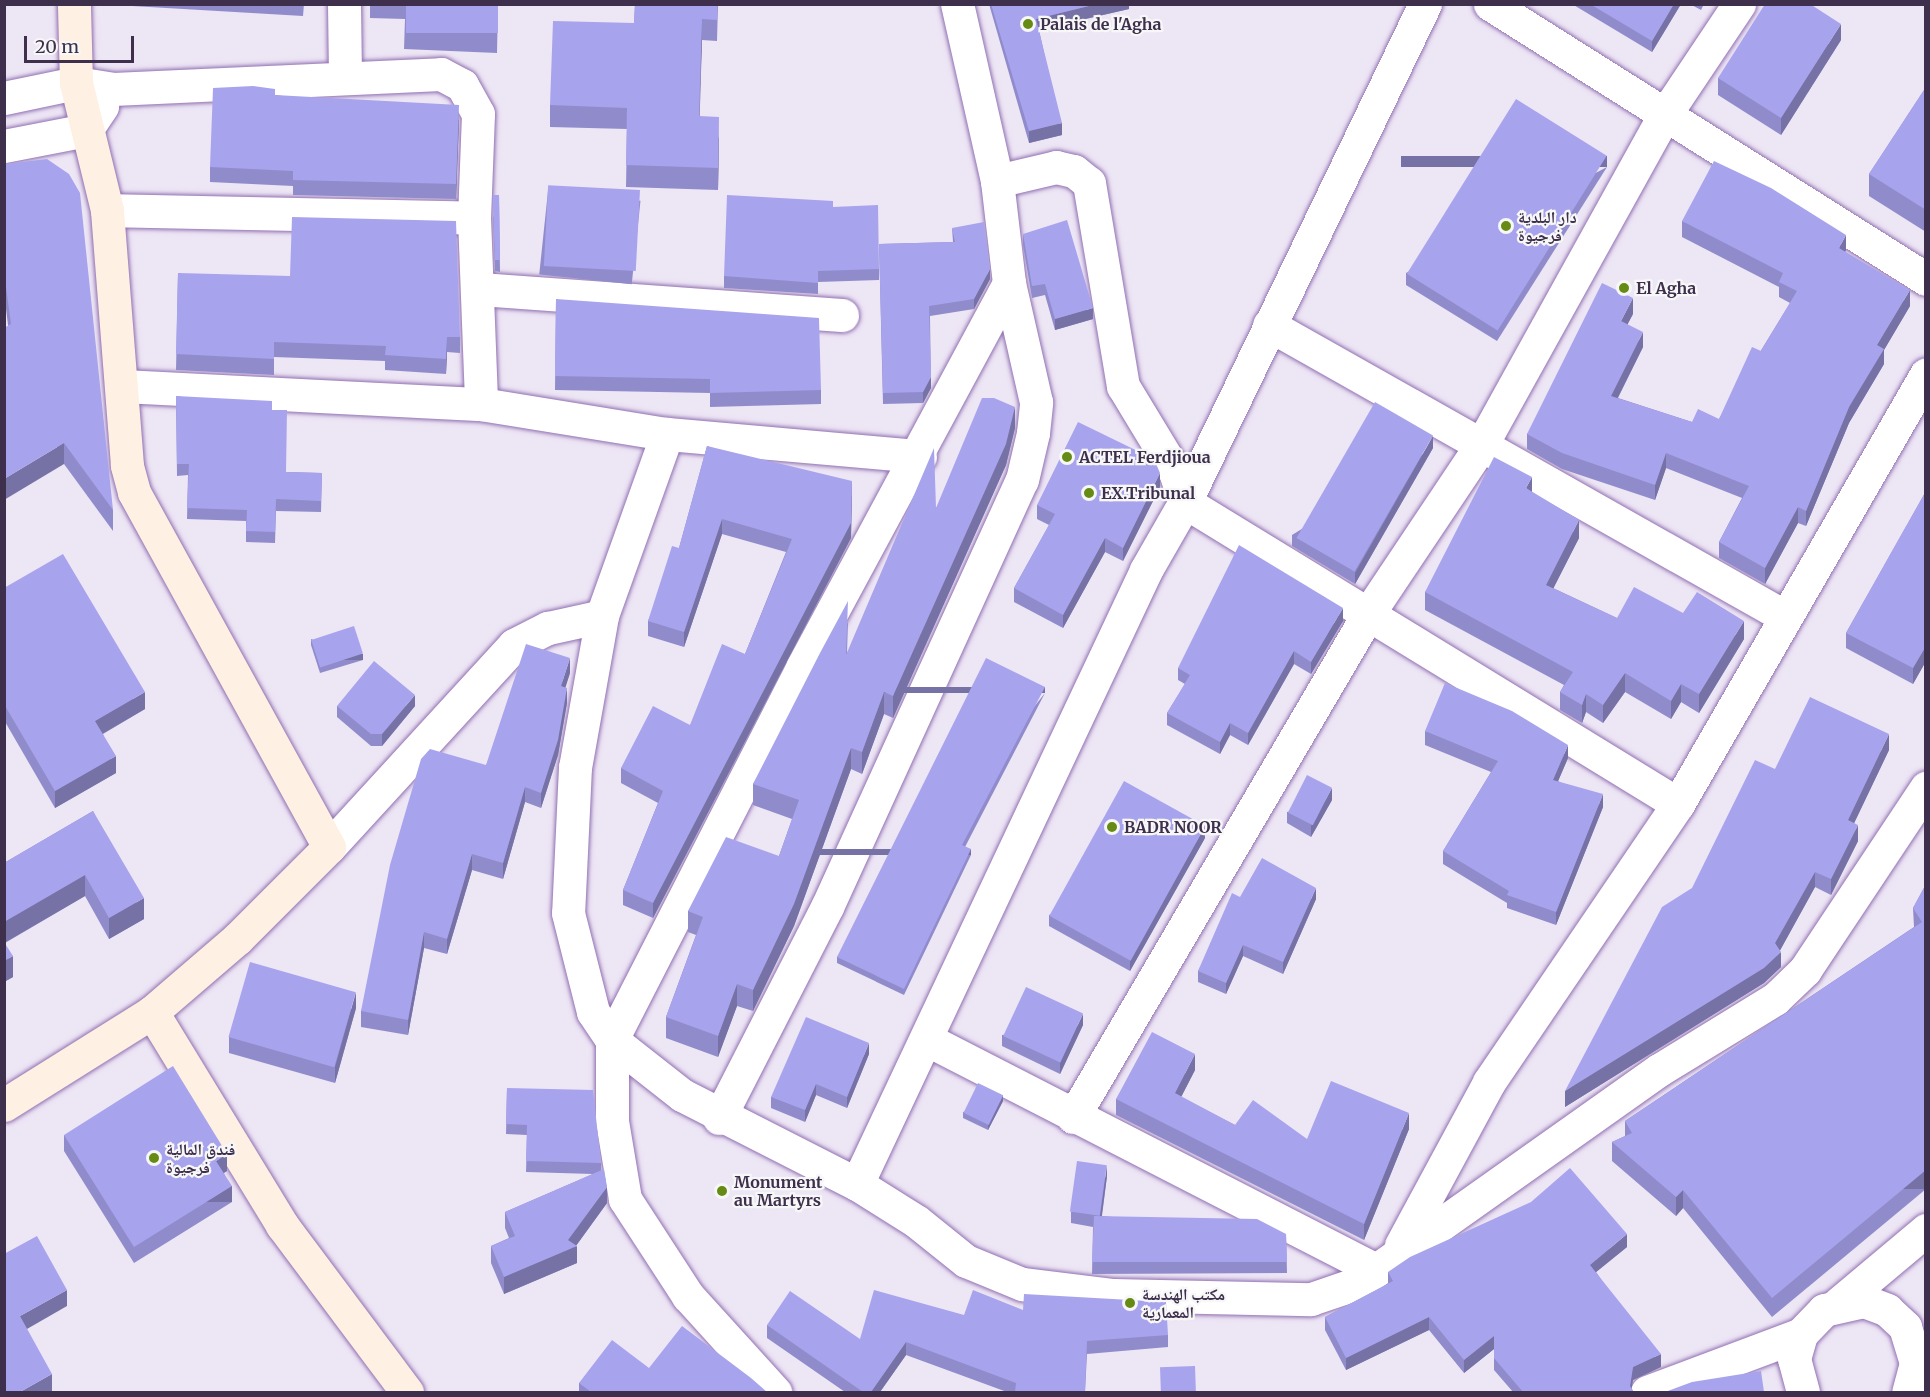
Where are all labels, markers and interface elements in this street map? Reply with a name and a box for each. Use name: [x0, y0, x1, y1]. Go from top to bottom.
place label: Palais de l'Agha: [1040, 14, 1161, 34]
marker: Palais de l'Agha: [1021, 17, 1035, 31]
scale bar: [27, 24, 136, 62]
text: 20 m: [35, 35, 79, 58]
place label: دار البلدية فرجيوة: [1518, 207, 1577, 245]
marker: دار البلدية فرجيوة: [1499, 219, 1513, 233]
place label: El Agha: [1636, 278, 1696, 298]
marker: El Agha: [1617, 281, 1631, 295]
place label: ACTEL Ferdjioua: [1079, 447, 1211, 467]
marker: ACTEL Ferdjioua: [1060, 450, 1074, 464]
place label: EX.Tribunal: [1101, 483, 1195, 503]
marker: EX.Tribunal: [1082, 486, 1096, 500]
place label: BADR NOOR: [1124, 817, 1222, 837]
marker: BADR NOOR: [1105, 820, 1119, 834]
place label: فندق المالية فرجيوة: [166, 1139, 235, 1177]
marker: فندق المالية فرجيوة: [147, 1151, 161, 1165]
place label: Monument au Martyrs: [734, 1172, 822, 1210]
marker: Monument au Martyrs: [715, 1184, 729, 1198]
place label: مكتب الهندسة المعمارية: [1142, 1284, 1225, 1322]
marker: مكتب الهندسة المعمارية: [1123, 1296, 1137, 1310]

